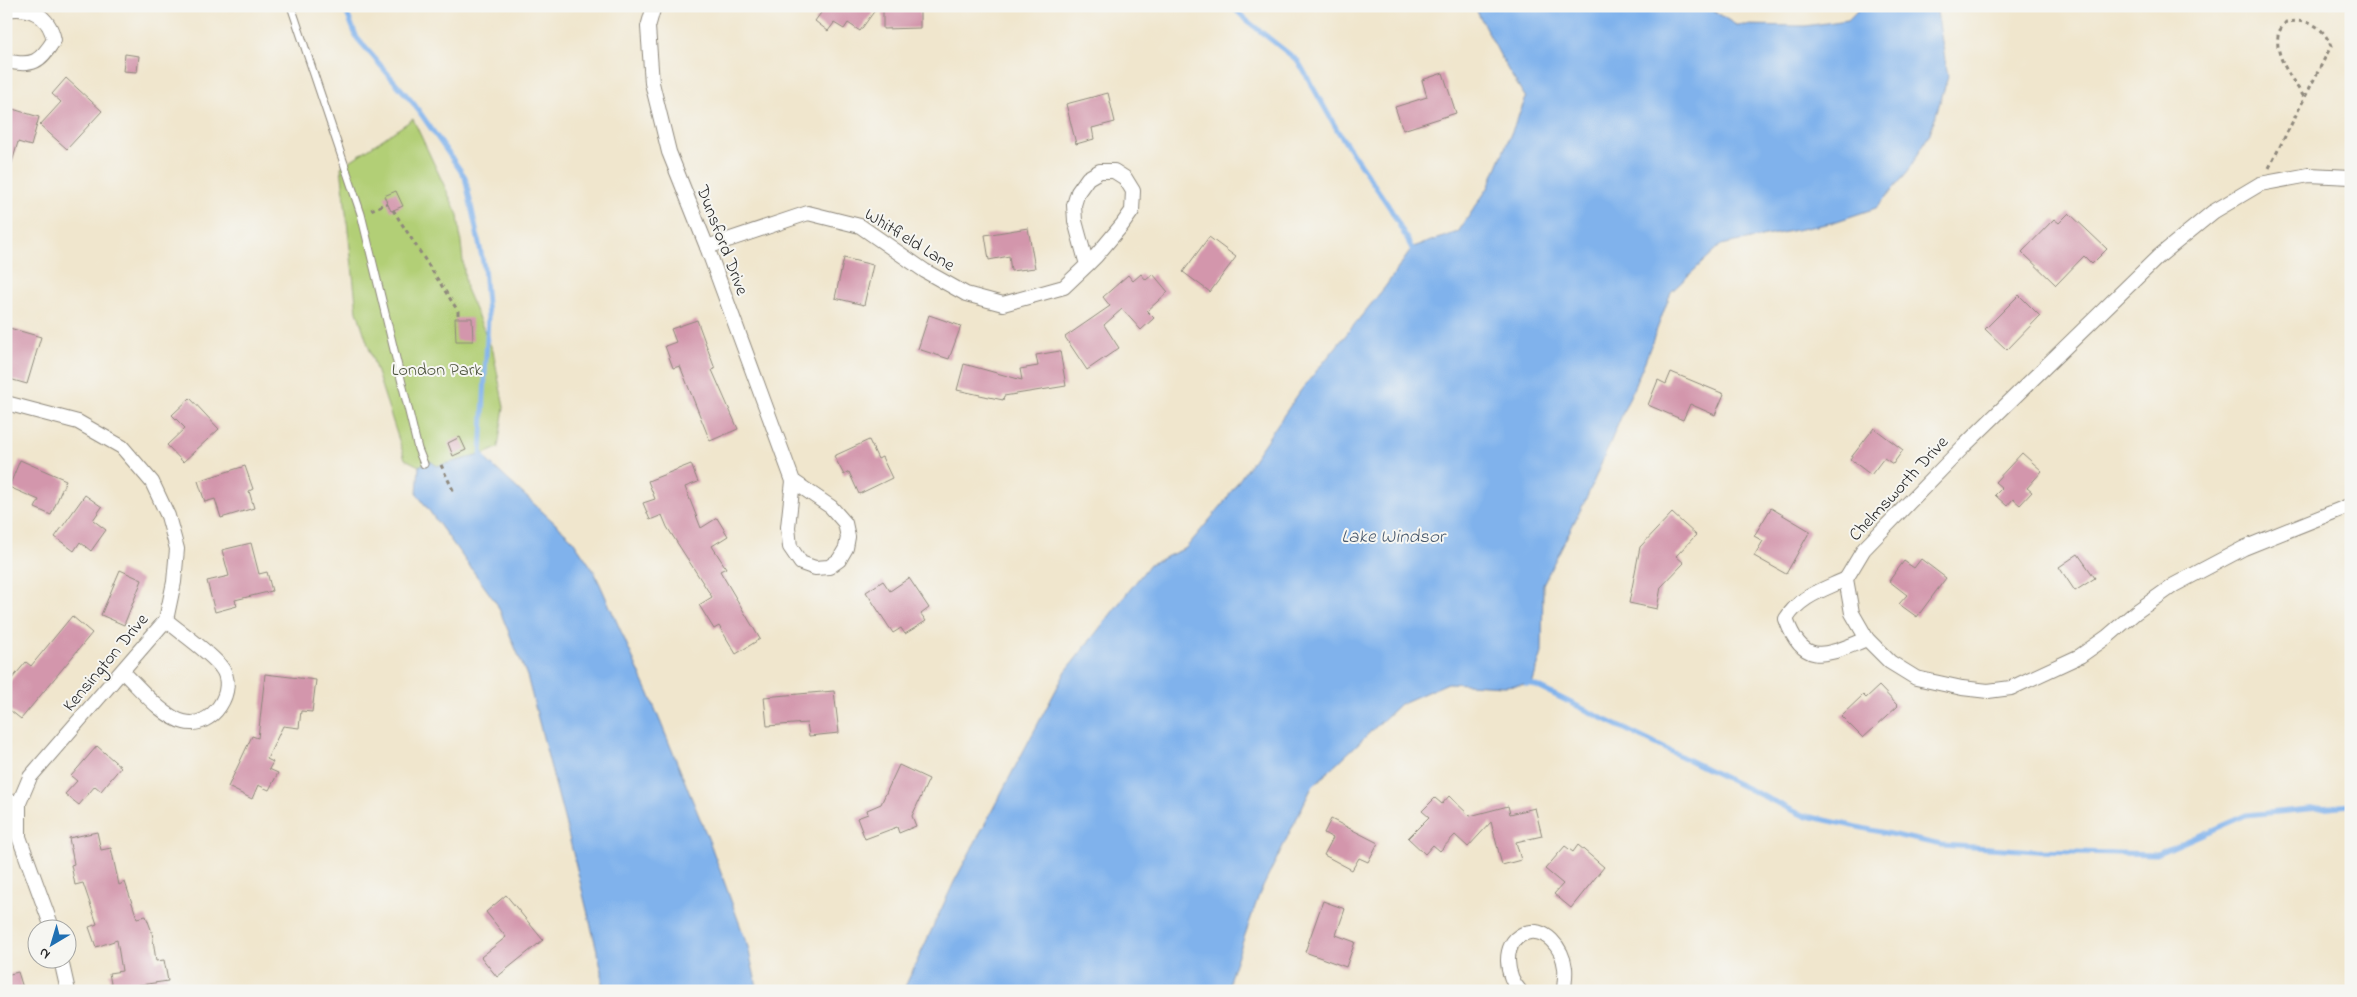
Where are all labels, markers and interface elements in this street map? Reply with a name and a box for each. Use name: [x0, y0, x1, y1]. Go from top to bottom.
street label: Dunsford Drive: [688, 181, 754, 300]
street label: Whitfield Lane: [859, 203, 960, 279]
park label: London Park: [392, 358, 482, 384]
street label: Chelmsworth Drive: [1844, 430, 1956, 548]
water label: Lake Windsor: [1341, 524, 1447, 551]
street label: Kensington Drive: [58, 608, 157, 719]
north arrow: [28, 920, 78, 970]
text: N: [35, 942, 55, 964]

